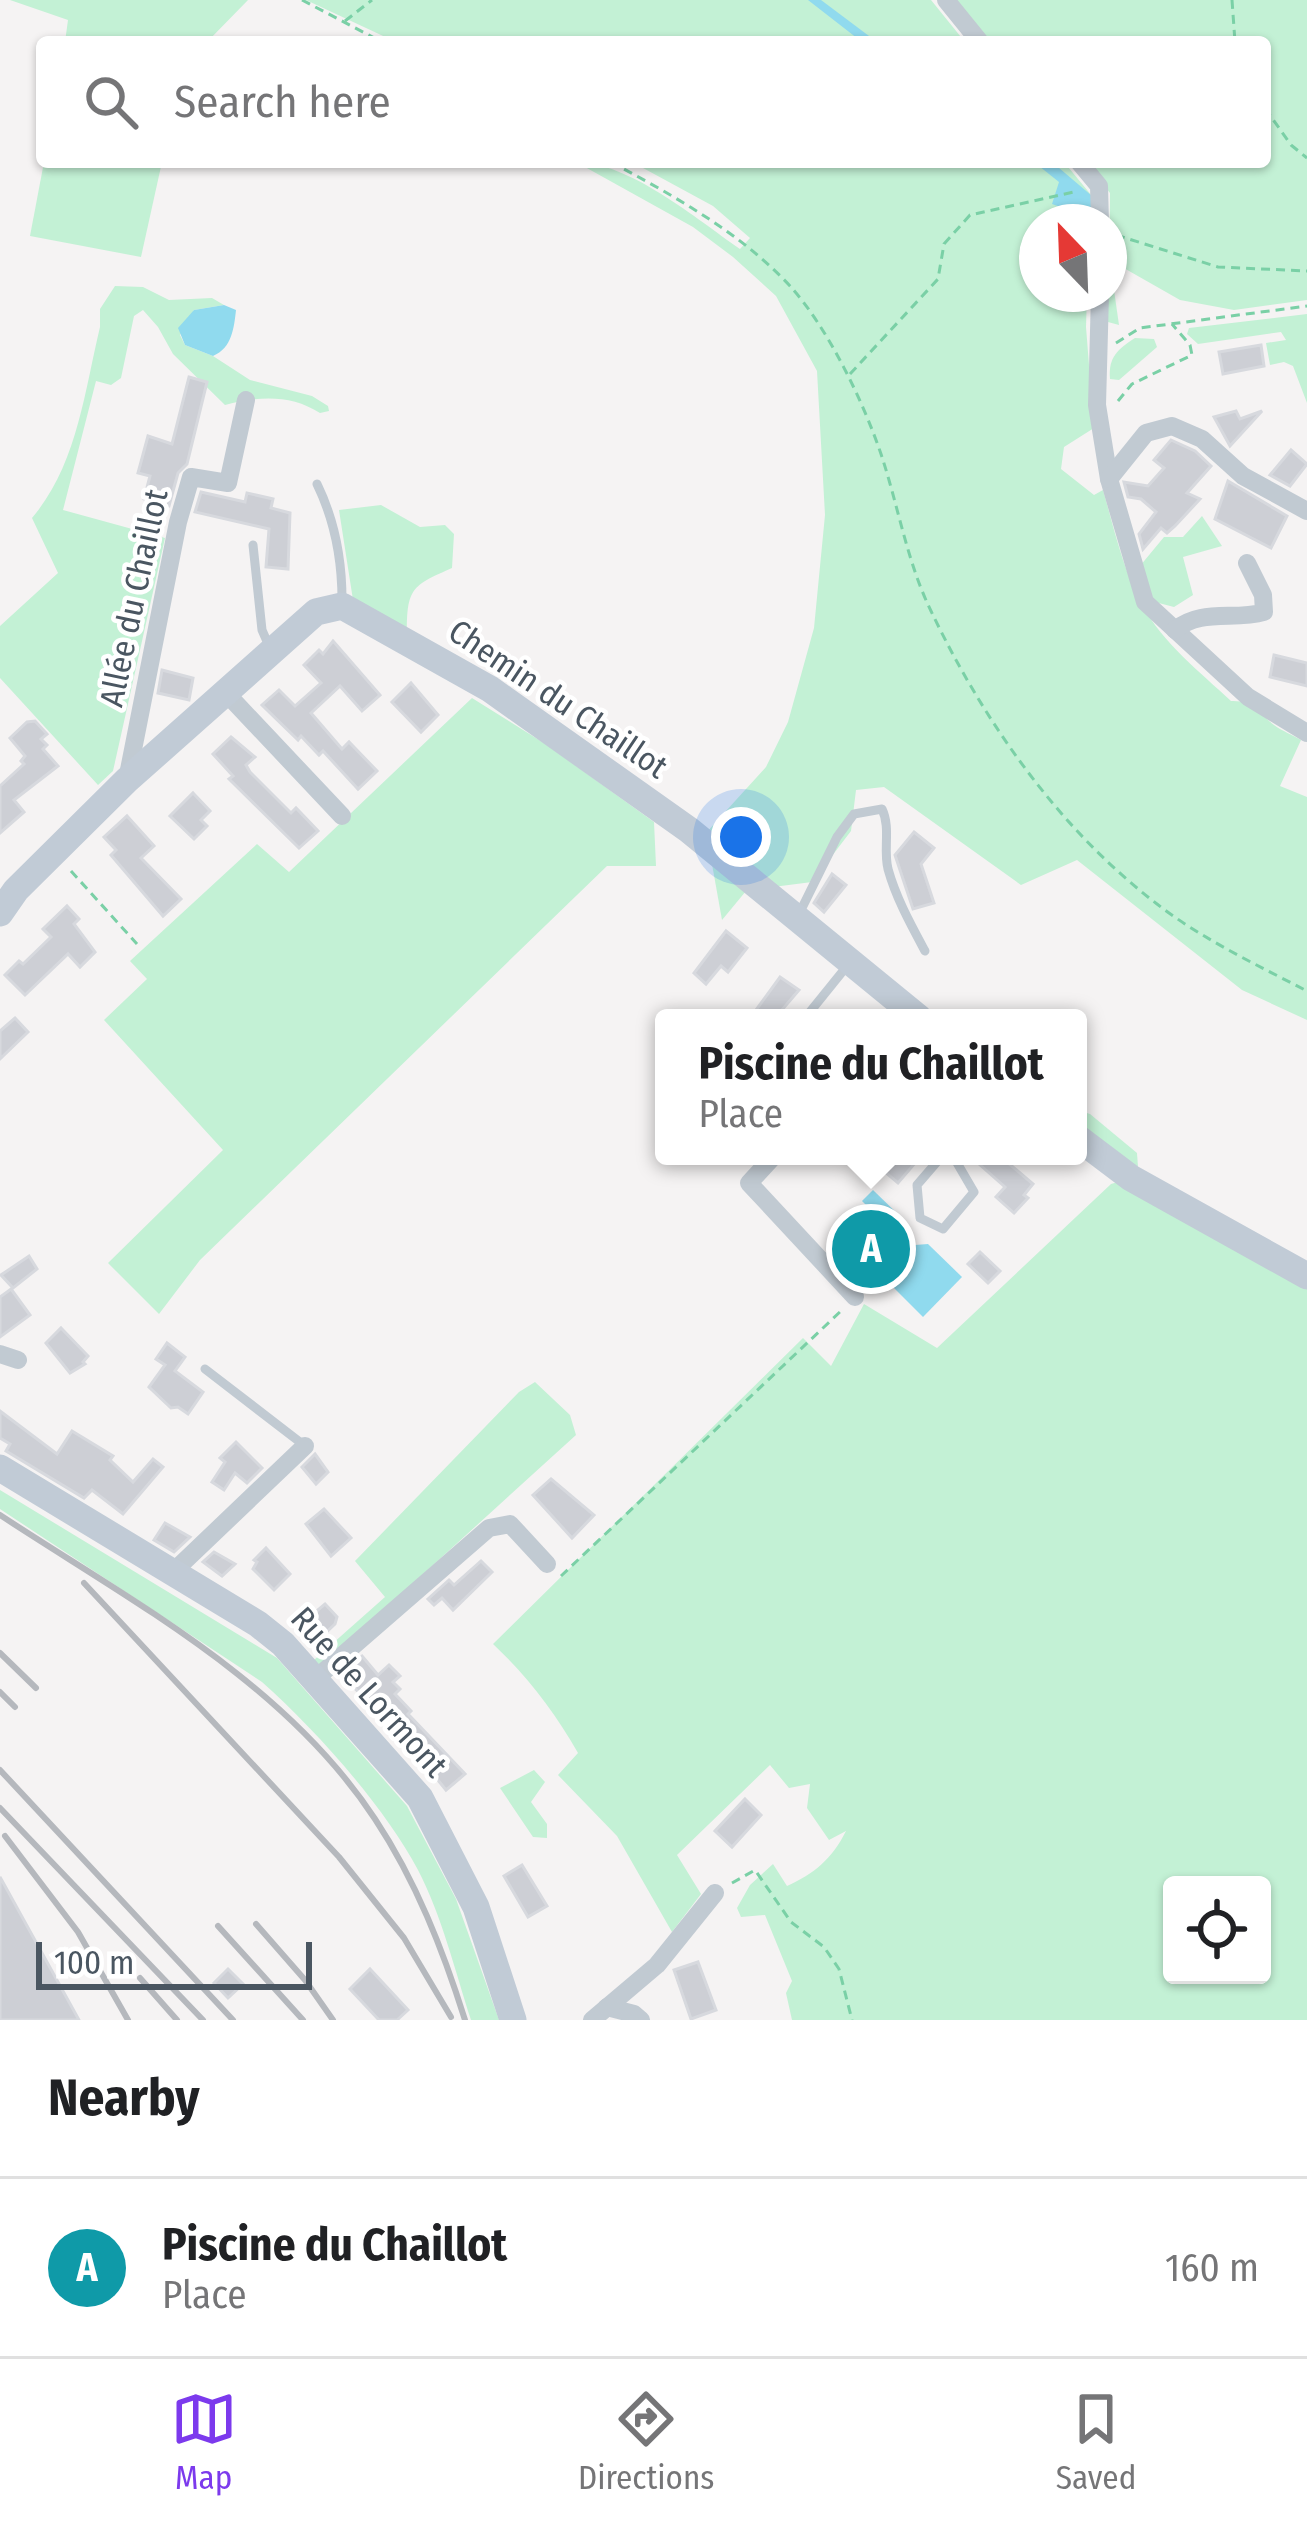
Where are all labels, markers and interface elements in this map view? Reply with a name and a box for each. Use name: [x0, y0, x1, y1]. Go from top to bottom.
search box: [36, 36, 1271, 168]
icon: search: [78, 69, 144, 135]
text: Search here: [174, 75, 391, 129]
north arrow: [1019, 204, 1127, 312]
street label: Allée du Chaillot: [91, 485, 177, 710]
street label: Chemin du Chaillot: [441, 611, 675, 787]
your location: [711, 807, 771, 867]
popup: [655, 1009, 1087, 1165]
text: Piscine du Chaillot: [698, 1037, 1044, 1091]
text: Place: [698, 1091, 783, 1137]
pin: A: [832, 1204, 910, 1294]
street label: Rue de Lormont: [282, 1599, 456, 1785]
map controls: [1163, 1876, 1271, 1984]
button: locate: [1163, 1876, 1271, 1984]
scale bar: [36, 1936, 312, 1989]
text: 100 m: [54, 1943, 134, 1983]
text: Nearby: [48, 2067, 200, 2129]
text: Piscine du Chaillot: [162, 2218, 507, 2272]
text: A: [76, 2245, 98, 2291]
text: 160 m: [1165, 2245, 1259, 2291]
text: Place: [162, 2272, 246, 2318]
tab: Map: [171, 2386, 237, 2498]
tab: Directions: [578, 2386, 714, 2498]
tab: Saved: [1056, 2386, 1136, 2498]

